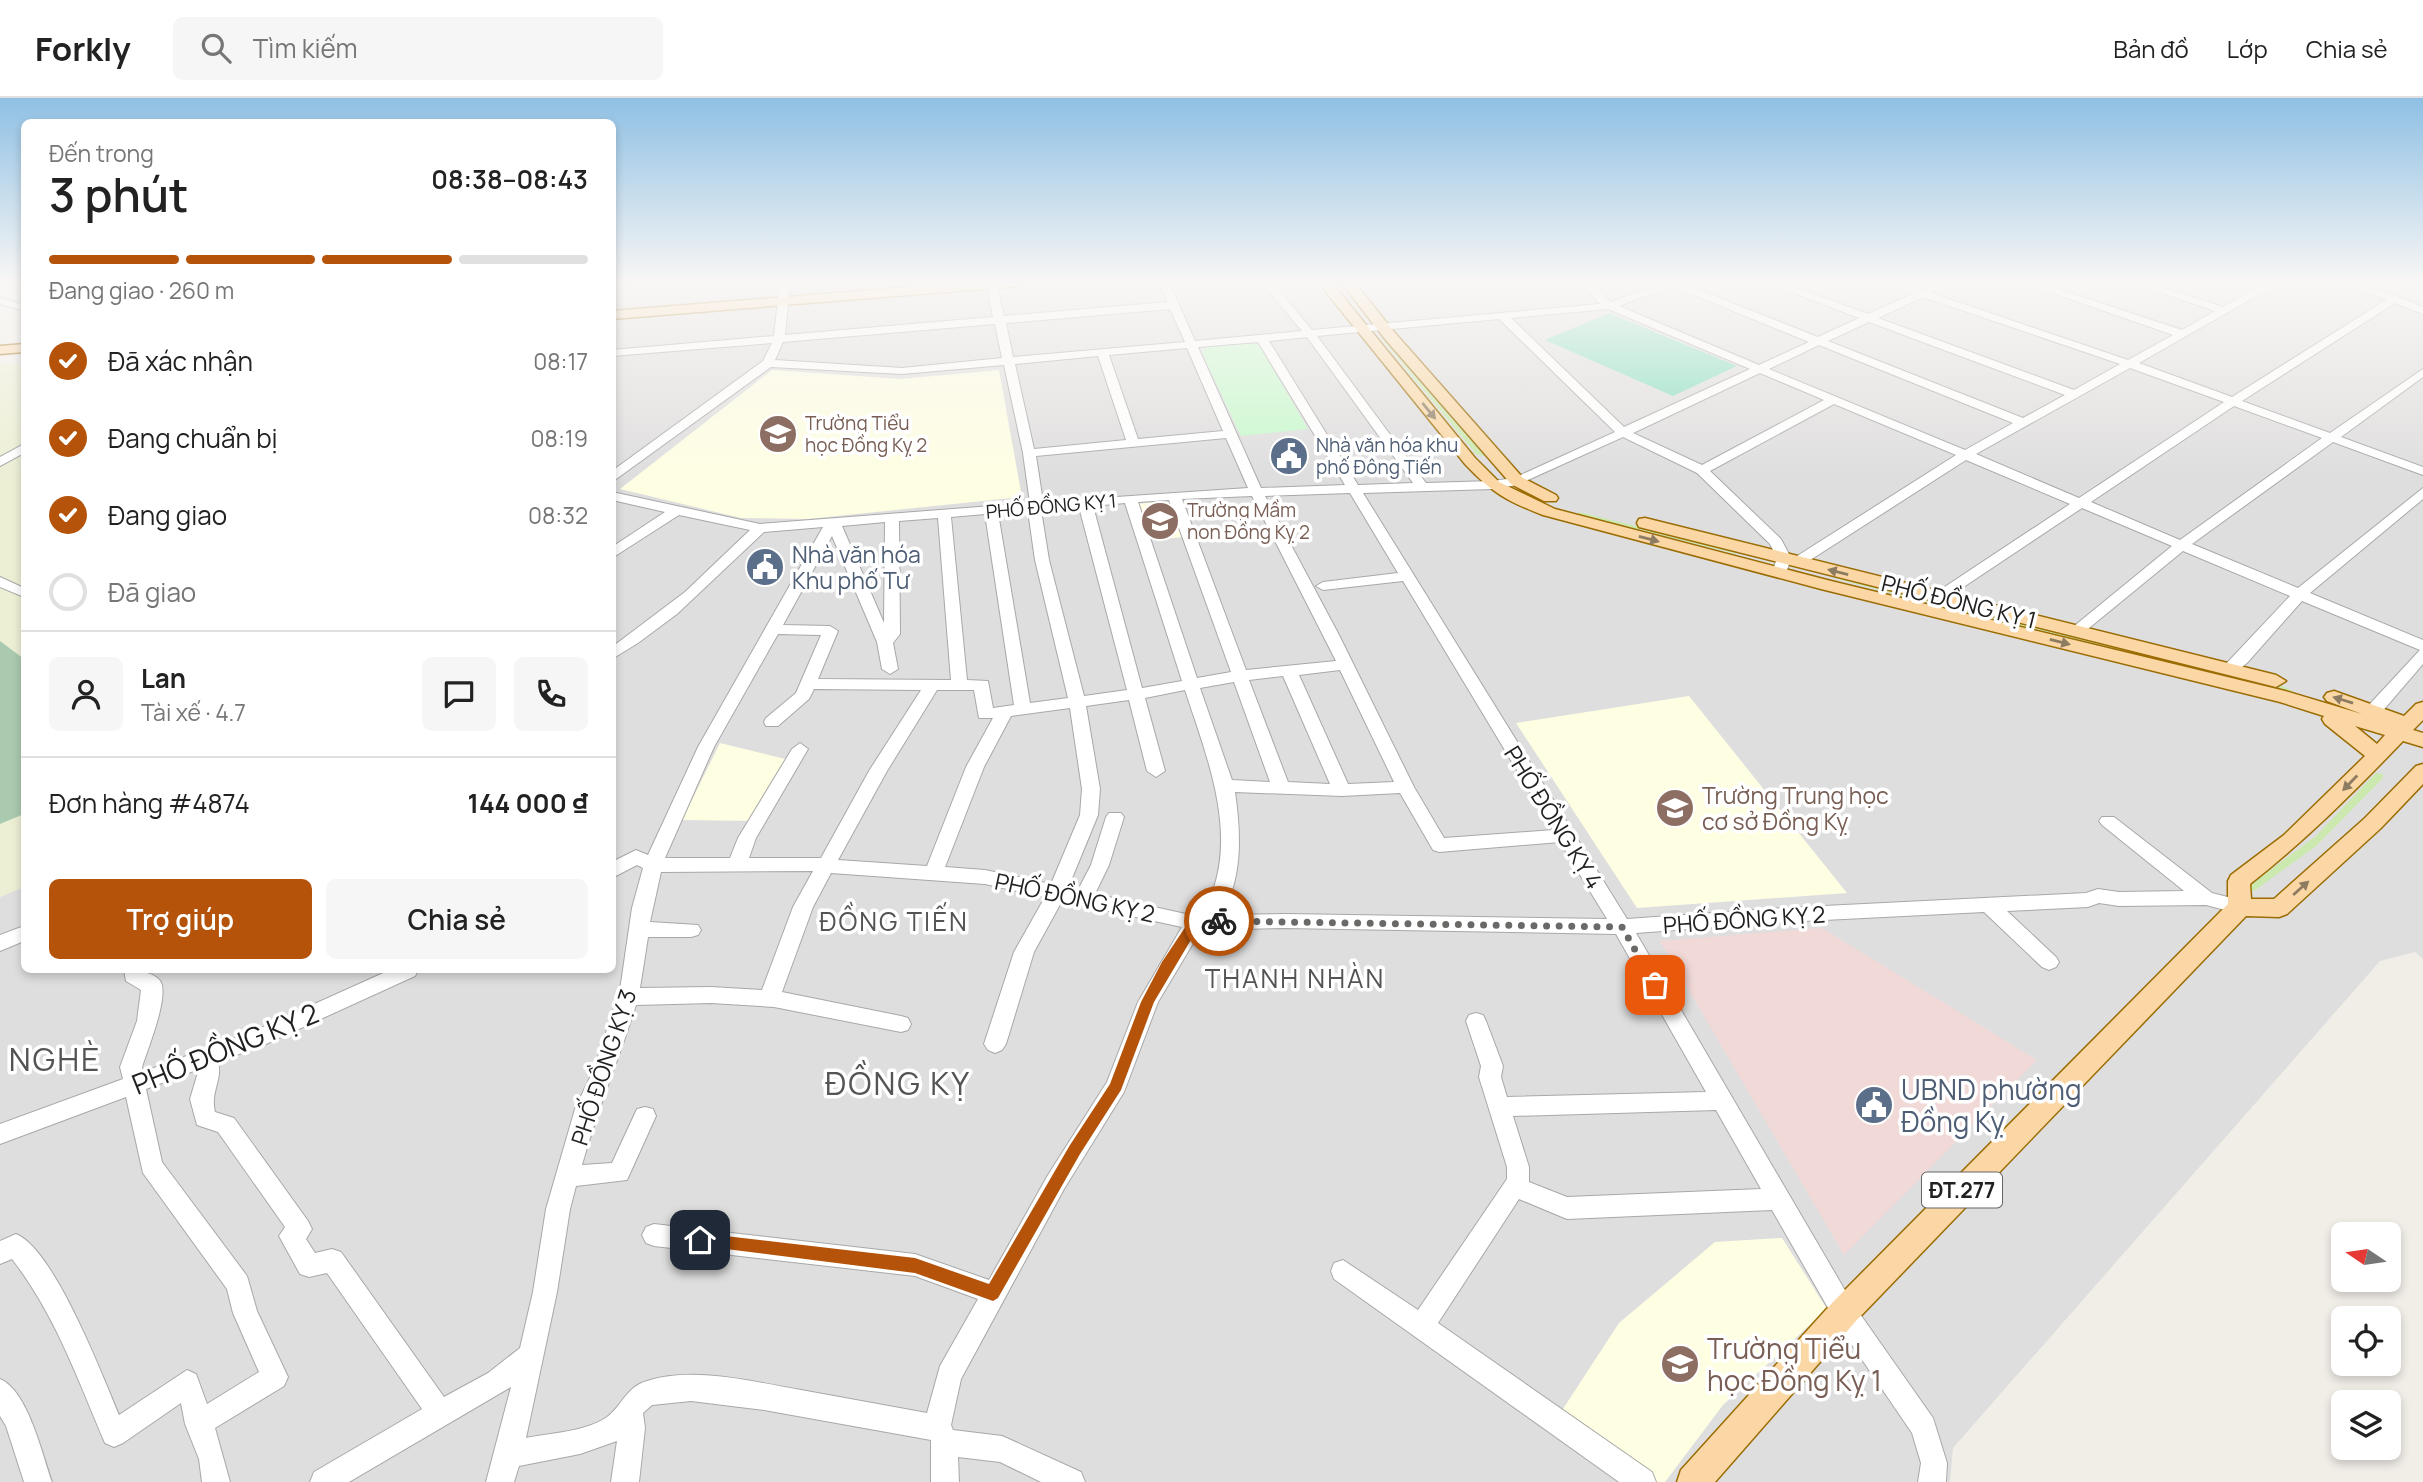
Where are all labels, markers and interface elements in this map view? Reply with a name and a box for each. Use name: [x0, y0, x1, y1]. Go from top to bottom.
search box: [173, 17, 663, 80]
text: Forkly: [35, 26, 131, 71]
icon: search: [197, 29, 235, 67]
text: Tìm kiếm: [253, 30, 357, 66]
text: Bản đồ: [2113, 32, 2189, 65]
text: Lớp: [2227, 32, 2268, 65]
text: Chia sẻ: [2306, 32, 2388, 65]
text: Đến trong: [49, 137, 154, 169]
text: 08:38–08:43: [431, 161, 588, 197]
text: 3 phút: [49, 163, 189, 226]
text: Đang giao · 260 m: [49, 274, 234, 306]
icon: check: [49, 342, 87, 380]
text: Đã xác nhận: [108, 343, 253, 379]
text: 08:17: [533, 345, 588, 377]
one-way arrow: [1421, 403, 1436, 420]
place label: Trường Tiểu học Đồng Kỵ 2: [805, 410, 927, 458]
school or university icon: Trường Tiểu học Đồng Kỵ 2: [757, 413, 799, 455]
icon: check: [49, 419, 87, 457]
text: Đang chuẩn bị: [108, 420, 278, 456]
text: 08:19: [531, 422, 588, 454]
place label: Nhà văn hóa khu phố Đông Tiến: [1316, 432, 1458, 480]
public building icon: Nhà văn hóa khu phố Đông Tiến: [1268, 435, 1310, 477]
street label: PHỐ ĐỒNG KỴ 1: [984, 485, 1117, 525]
icon: check: [49, 496, 87, 534]
text: Đang giao: [108, 497, 227, 533]
place label: Trường Mầm non Đồng Kỵ 2: [1187, 497, 1310, 545]
text: 08:32: [528, 499, 588, 531]
school or university icon: Trường Mầm non Đồng Kỵ 2: [1139, 500, 1181, 542]
one-way arrow: [1638, 534, 1660, 545]
place label: Nhà văn hóa Khu phố Tư: [792, 538, 921, 596]
public building icon: Nhà văn hóa Khu phố Tư: [744, 546, 786, 588]
one-way arrow: [1827, 566, 1849, 577]
street label: PHỐ ĐỒNG KỴ 1: [1878, 566, 2040, 636]
text: Đã giao: [108, 574, 196, 610]
one-way arrow: [2049, 637, 2071, 648]
button: person: [49, 657, 123, 731]
button: chat: [422, 657, 496, 731]
button: phone: [514, 657, 588, 731]
text: Lan: [141, 660, 186, 696]
one-way arrow: [2332, 695, 2353, 705]
text: Tài xế · 4.7: [141, 696, 246, 728]
street label: PHỐ ĐỒNG KỴ 4: [1497, 739, 1611, 895]
one-way arrow: [2343, 774, 2359, 791]
place label: Trường Trung học cơ sở Đồng Kỵ: [1702, 779, 1889, 837]
text: Đơn hàng #4874: [49, 785, 250, 821]
text: 144 000 ₫: [468, 785, 588, 821]
school or university icon: Trường Trung học cơ sở Đồng Kỵ: [1654, 787, 1696, 829]
street label: PHỐ ĐỒNG KỴ 2: [992, 864, 1158, 930]
button: Trợ giúp: [49, 879, 312, 959]
button: Chia sẻ: [326, 879, 588, 959]
one-way arrow: [2292, 880, 2309, 896]
courier: [1184, 886, 1254, 956]
street label: PHỐ ĐỒNG KỴ 2: [1662, 897, 1826, 941]
district label: ĐỒNG TIẾN: [819, 901, 969, 939]
icon: bike: [1200, 902, 1238, 940]
pin: [1625, 955, 1685, 1015]
district label: THANH NHÀN: [1205, 960, 1385, 996]
icon: bag: [1636, 966, 1674, 1004]
street label: PHỐ ĐỒNG KỴ 3: [563, 985, 643, 1149]
street label: PHỐ ĐỒNG KỴ 2: [126, 992, 324, 1103]
district label: NGHÈ: [9, 1037, 101, 1081]
district label: ĐỒNG KỴ: [825, 1060, 971, 1105]
place label: UBND phường Đồng Kỵ: [1901, 1070, 2082, 1140]
public building icon: UBND phường Đồng Kỵ: [1853, 1084, 1895, 1126]
road number: ĐT.277: [1922, 1172, 2002, 1208]
pin: [670, 1210, 730, 1270]
icon: home: [681, 1221, 719, 1259]
north arrow: [2331, 1222, 2401, 1292]
map controls: [2331, 1222, 2401, 1460]
button: locate: [2331, 1306, 2401, 1376]
place label: Trường Tiểu học Đồng Kỵ 1: [1707, 1329, 1882, 1399]
school or university icon: Trường Tiểu học Đồng Kỵ 1: [1659, 1343, 1701, 1385]
button: layers: [2331, 1390, 2401, 1460]

